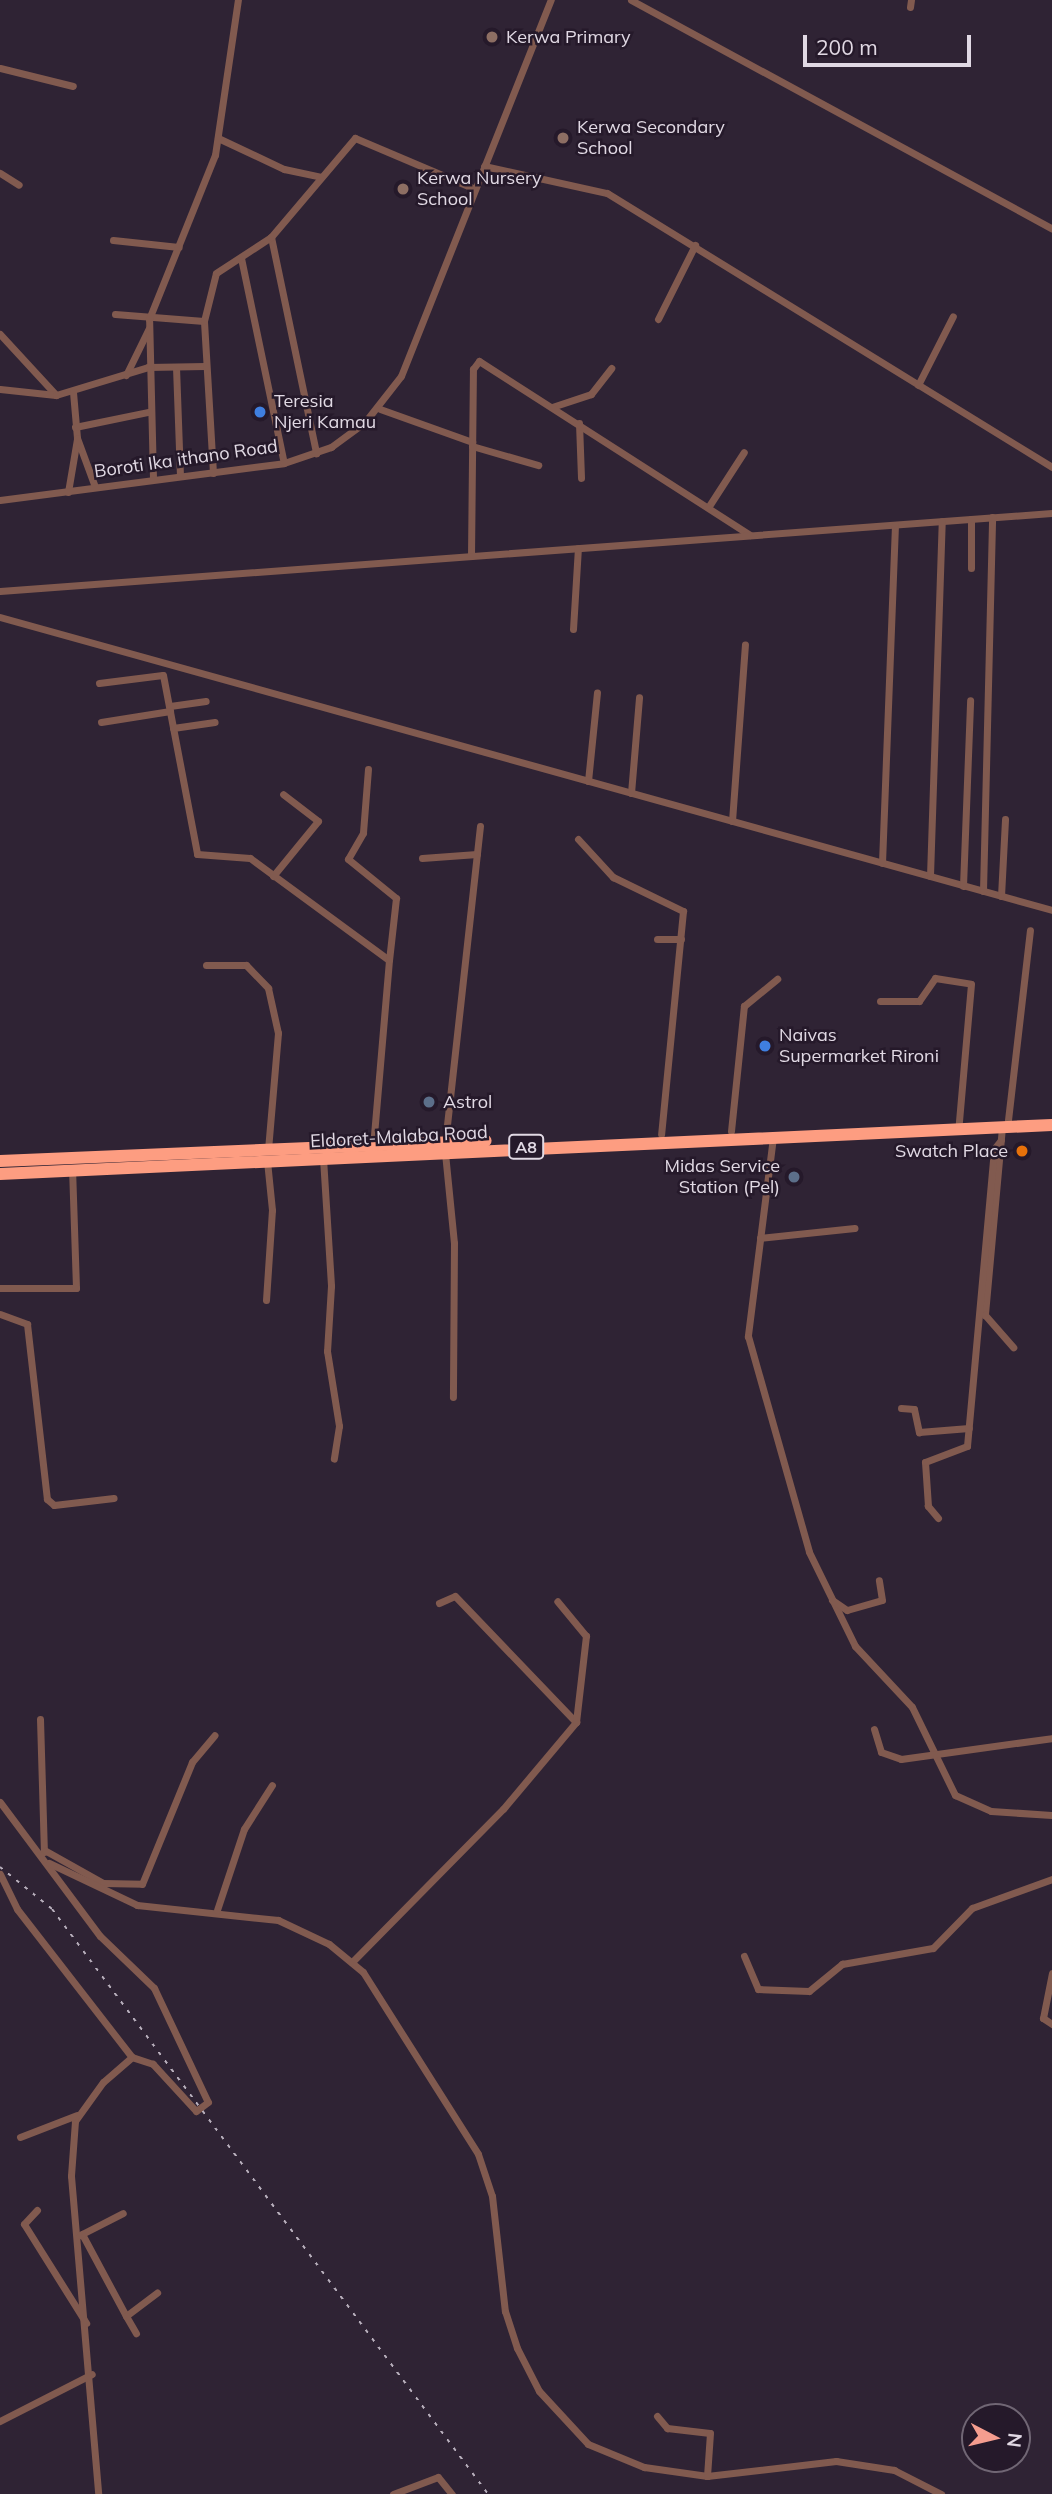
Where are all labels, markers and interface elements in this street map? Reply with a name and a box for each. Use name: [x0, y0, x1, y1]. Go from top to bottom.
scale bar: [807, 21, 975, 65]
place label: Kerwa Primary: [506, 26, 631, 48]
marker: Kerwa Primary: [484, 29, 500, 45]
text: 200 m: [816, 34, 878, 60]
place label: Kerwa Secondary School: [577, 117, 725, 160]
marker: Kerwa Secondary School: [555, 130, 571, 146]
place label: Kerwa Nursery School: [417, 168, 542, 210]
marker: Kerwa Nursery School: [395, 181, 411, 197]
place label: Teresia Njeri Kamau: [274, 391, 376, 434]
marker: Teresia Njeri Kamau: [252, 404, 268, 420]
street label: Boroti Ika ithano Road: [93, 435, 279, 483]
place label: Naivas Supermarket Rironi: [779, 1025, 939, 1068]
marker: Naivas Supermarket Rironi: [757, 1038, 773, 1054]
place label: Astrol: [443, 1091, 492, 1113]
marker: Astrol: [421, 1094, 437, 1110]
street label: Eldoret-Malaba Road: [310, 1122, 488, 1152]
road number: A8: [507, 1134, 545, 1160]
place label: Swatch Place: [895, 1140, 1008, 1162]
marker: Swatch Place: [1014, 1143, 1030, 1159]
place label: Midas Service Station (Pel): [665, 1156, 780, 1198]
marker: Midas Service Station (Pel): [786, 1169, 802, 1185]
north arrow: [961, 2403, 1031, 2473]
text: N: [1002, 2432, 1028, 2449]

